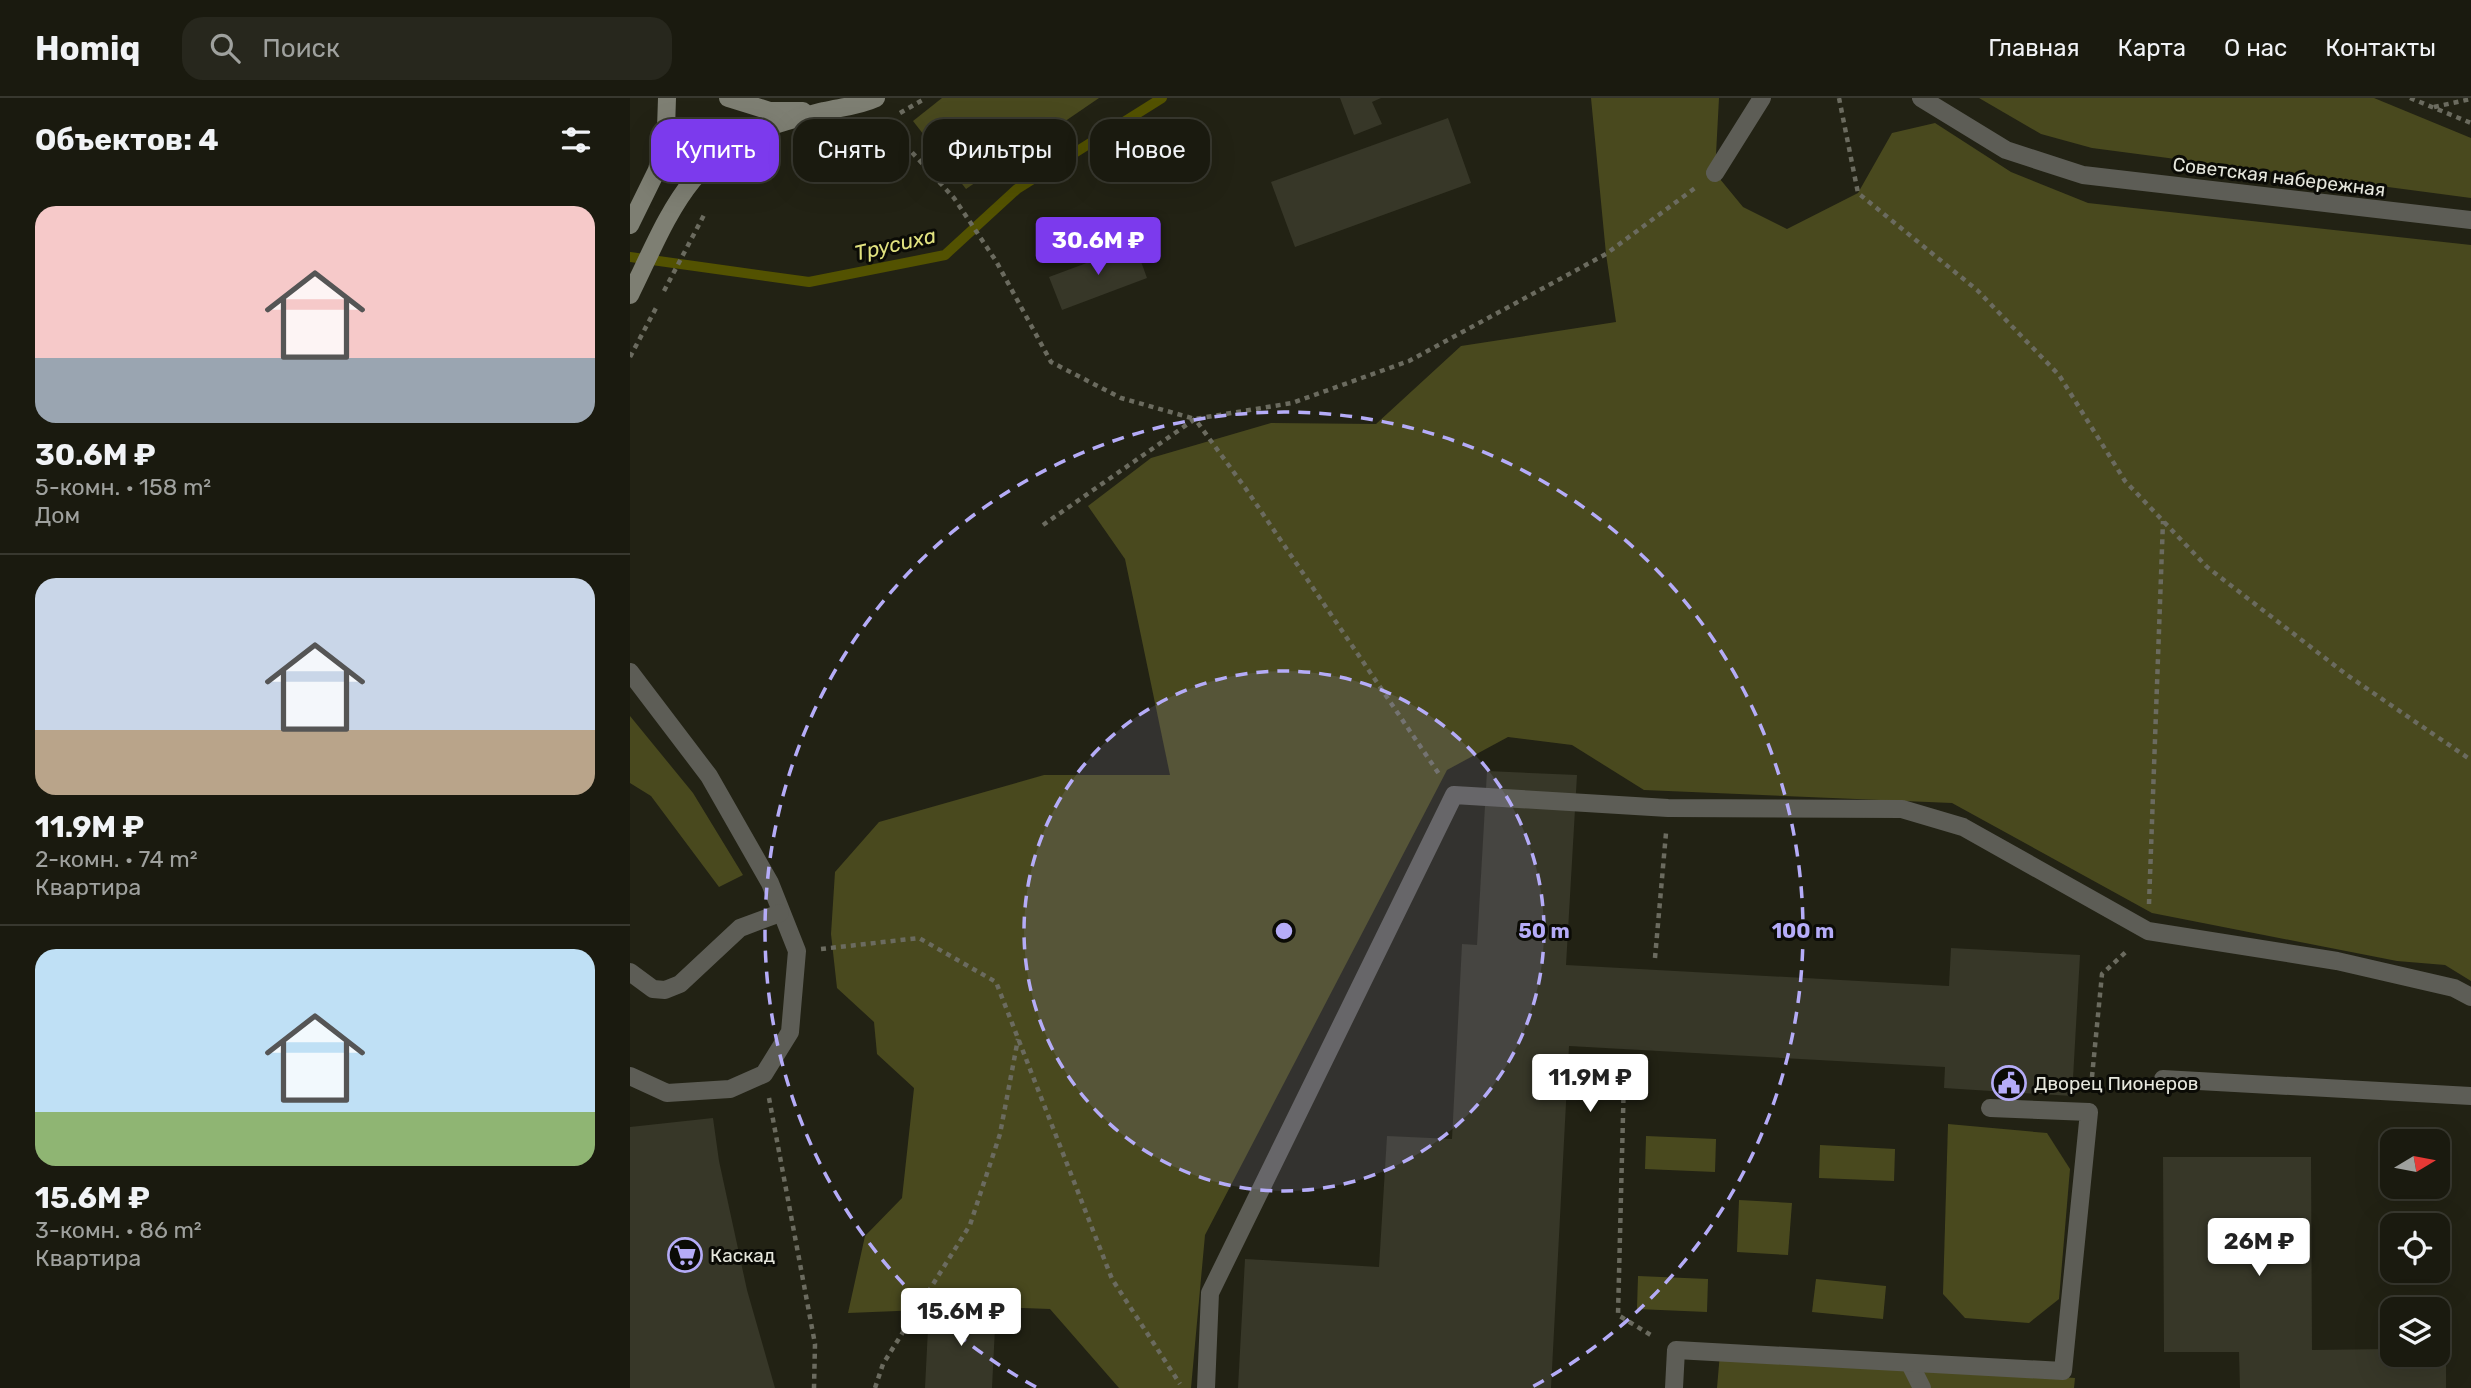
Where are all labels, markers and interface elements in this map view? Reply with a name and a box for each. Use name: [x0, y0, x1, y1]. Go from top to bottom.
search box: [182, 17, 672, 80]
text: Homiq: [35, 29, 140, 68]
icon: search: [206, 29, 244, 67]
text: Поиск: [262, 33, 340, 64]
text: Главная: [1988, 34, 2080, 62]
text: Карта: [2118, 34, 2186, 62]
text: О нас: [2224, 34, 2287, 62]
text: Контакты: [2325, 34, 2436, 62]
chip: Купить: [651, 119, 779, 182]
chip: Снять: [793, 119, 909, 182]
chip: Фильтры: [923, 119, 1076, 182]
chip: Новое: [1090, 119, 1210, 182]
icon: filters: [557, 121, 595, 159]
text: Объектов: 4: [35, 122, 219, 158]
street label: Советская набережная: [2171, 153, 2387, 201]
pin: 30.6M ₽: [1033, 218, 1163, 277]
water label: Трусиха: [852, 222, 938, 266]
text: 30.6M ₽: [1052, 226, 1144, 254]
icon: home: [252, 252, 378, 378]
text: 30.6M ₽: [35, 437, 156, 473]
text: 5-комн. · 158 m²: [35, 473, 211, 501]
text: Дом: [35, 501, 80, 529]
icon: home: [252, 624, 378, 750]
text: 11.9M ₽: [35, 809, 144, 845]
text: 2-комн. · 74 m²: [35, 845, 198, 873]
text: Квартира: [35, 873, 141, 901]
text: 50 m: [1518, 918, 1570, 943]
text: 100 m: [1772, 918, 1834, 943]
centre of rings: [1272, 919, 1296, 943]
icon: home: [252, 995, 378, 1121]
pin: 11.9M ₽: [1525, 1054, 1655, 1114]
text: 11.9M ₽: [1548, 1063, 1632, 1091]
public building icon: Дворец Пионеров: [1990, 1064, 2028, 1102]
place label: Дворец Пионеров: [2034, 1072, 2199, 1095]
north arrow: [2380, 1129, 2450, 1199]
map controls: [2380, 1129, 2450, 1367]
text: 15.6M ₽: [35, 1180, 150, 1216]
button: locate: [2380, 1213, 2450, 1283]
text: 3-комн. · 86 m²: [35, 1216, 202, 1244]
pin: 26M ₽: [2210, 1218, 2308, 1278]
text: 26M ₽: [2224, 1227, 2294, 1255]
supermarket icon: Каскад: [666, 1236, 704, 1274]
text: Квартира: [35, 1244, 141, 1272]
place label: Каскад: [710, 1244, 775, 1267]
pin: 15.6M ₽: [896, 1288, 1026, 1348]
text: 15.6M ₽: [917, 1297, 1005, 1325]
button: layers: [2380, 1297, 2450, 1367]

